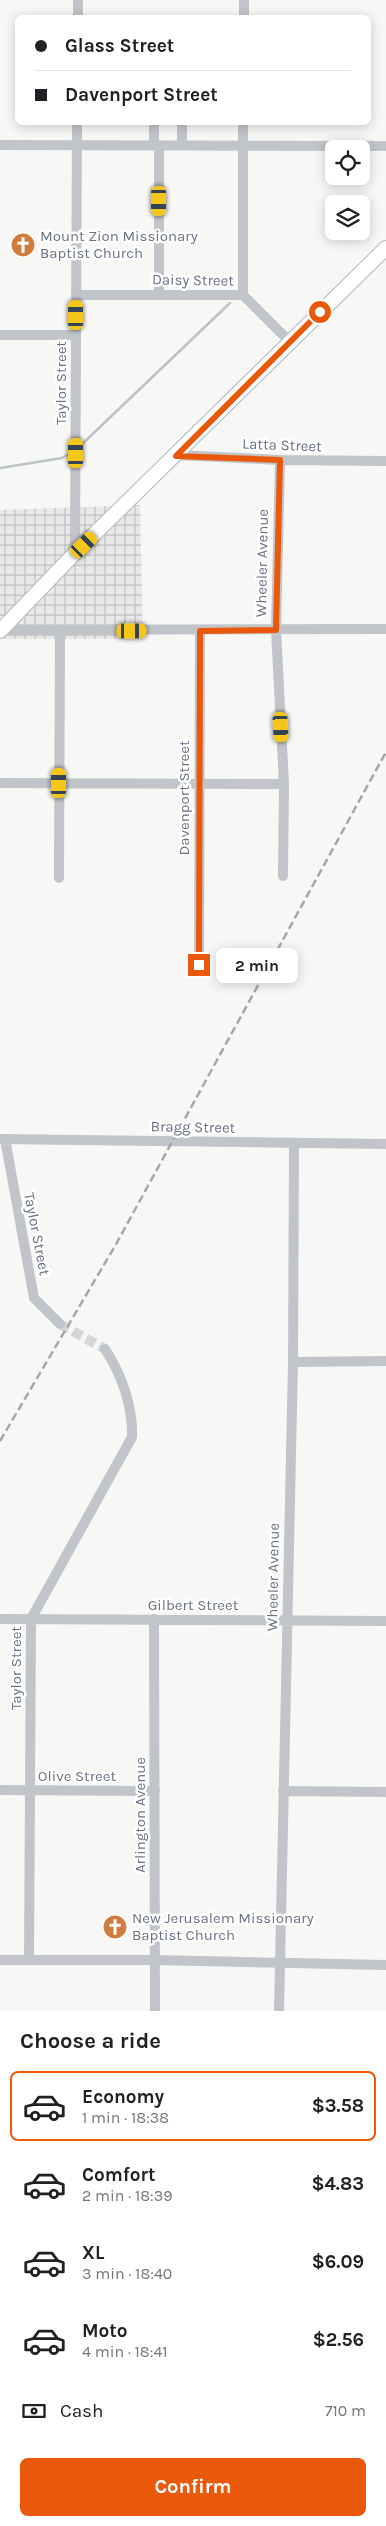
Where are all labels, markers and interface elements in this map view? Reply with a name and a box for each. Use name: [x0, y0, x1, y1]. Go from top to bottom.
text: Glass Street: [65, 35, 174, 57]
text: Davenport Street: [65, 84, 218, 106]
map controls: [325, 140, 370, 240]
button: locate: [325, 140, 370, 185]
car: [151, 186, 166, 216]
button: layers: [325, 195, 370, 240]
place label: Mount Zion Missionary Baptist Church: [40, 227, 198, 262]
church icon: Mount Zion Missionary Baptist Church: [10, 232, 36, 258]
street label: Daisy Street: [152, 270, 234, 290]
car: [68, 300, 83, 330]
route start: [309, 301, 331, 323]
street label: Taylor Street: [52, 341, 70, 425]
street label: Latta Street: [242, 435, 322, 455]
car: [68, 438, 83, 468]
street label: Wheeler Avenue: [252, 509, 272, 617]
car: [67, 529, 100, 561]
car: [117, 624, 147, 639]
car: [272, 712, 289, 742]
street label: Davenport Street: [175, 740, 193, 856]
car: [51, 768, 66, 798]
callout: 2 min: [216, 948, 299, 982]
route end: [188, 954, 210, 976]
text: 2 min: [235, 956, 279, 975]
street label: Bragg Street: [151, 1117, 236, 1137]
street label: Taylor Street: [20, 1191, 54, 1277]
street label: Wheeler Avenue: [263, 1523, 283, 1631]
street label: Gilbert Street: [148, 1596, 239, 1614]
street label: Taylor Street: [7, 1626, 25, 1710]
street label: Arlington Avenue: [131, 1757, 149, 1873]
street label: Olive Street: [38, 1767, 117, 1785]
place label: New Jerusalem Missionary Baptist Church: [132, 1909, 314, 1944]
church icon: New Jerusalem Missionary Baptist Church: [102, 1914, 128, 1940]
text: Choose a ride: [20, 2028, 161, 2054]
icon: car: [22, 2084, 67, 2129]
text: Economy: [82, 2086, 164, 2108]
text: $3.58: [312, 2095, 364, 2117]
text: 1 min · 18:38: [82, 2108, 169, 2127]
icon: car: [22, 2162, 67, 2207]
text: Comfort: [82, 2164, 156, 2186]
text: $4.83: [311, 2173, 364, 2195]
text: 2 min · 18:39: [82, 2186, 172, 2205]
icon: car: [22, 2240, 67, 2285]
text: XL: [82, 2242, 104, 2264]
text: $6.09: [312, 2251, 364, 2273]
text: 3 min · 18:40: [82, 2264, 172, 2283]
icon: car: [22, 2318, 67, 2363]
text: Moto: [82, 2320, 128, 2342]
text: $2.56: [313, 2329, 364, 2351]
text: 4 min · 18:41: [82, 2342, 168, 2361]
icon: cash: [20, 2397, 48, 2425]
text: Cash: [60, 2400, 104, 2422]
text: 710 m: [325, 2401, 366, 2420]
button: Confirm: [20, 2458, 366, 2516]

